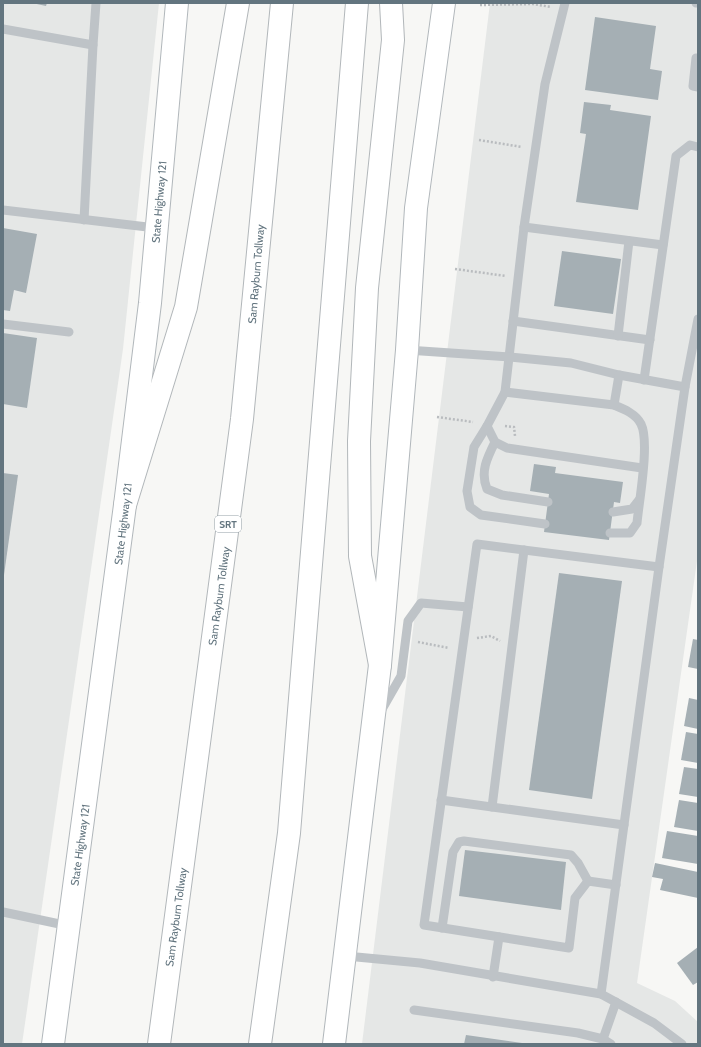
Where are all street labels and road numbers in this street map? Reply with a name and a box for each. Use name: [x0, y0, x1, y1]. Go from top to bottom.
street label: State Highway 121: [148, 160, 170, 244]
street label: Sam Rayburn Tollway: [245, 223, 267, 324]
street label: State Highway 121: [111, 482, 135, 566]
road number: SRT: [215, 516, 241, 532]
street label: Sam Rayburn Tollway: [205, 545, 233, 646]
street label: State Highway 121: [67, 803, 93, 887]
street label: Sam Rayburn Tollway: [162, 866, 190, 967]

